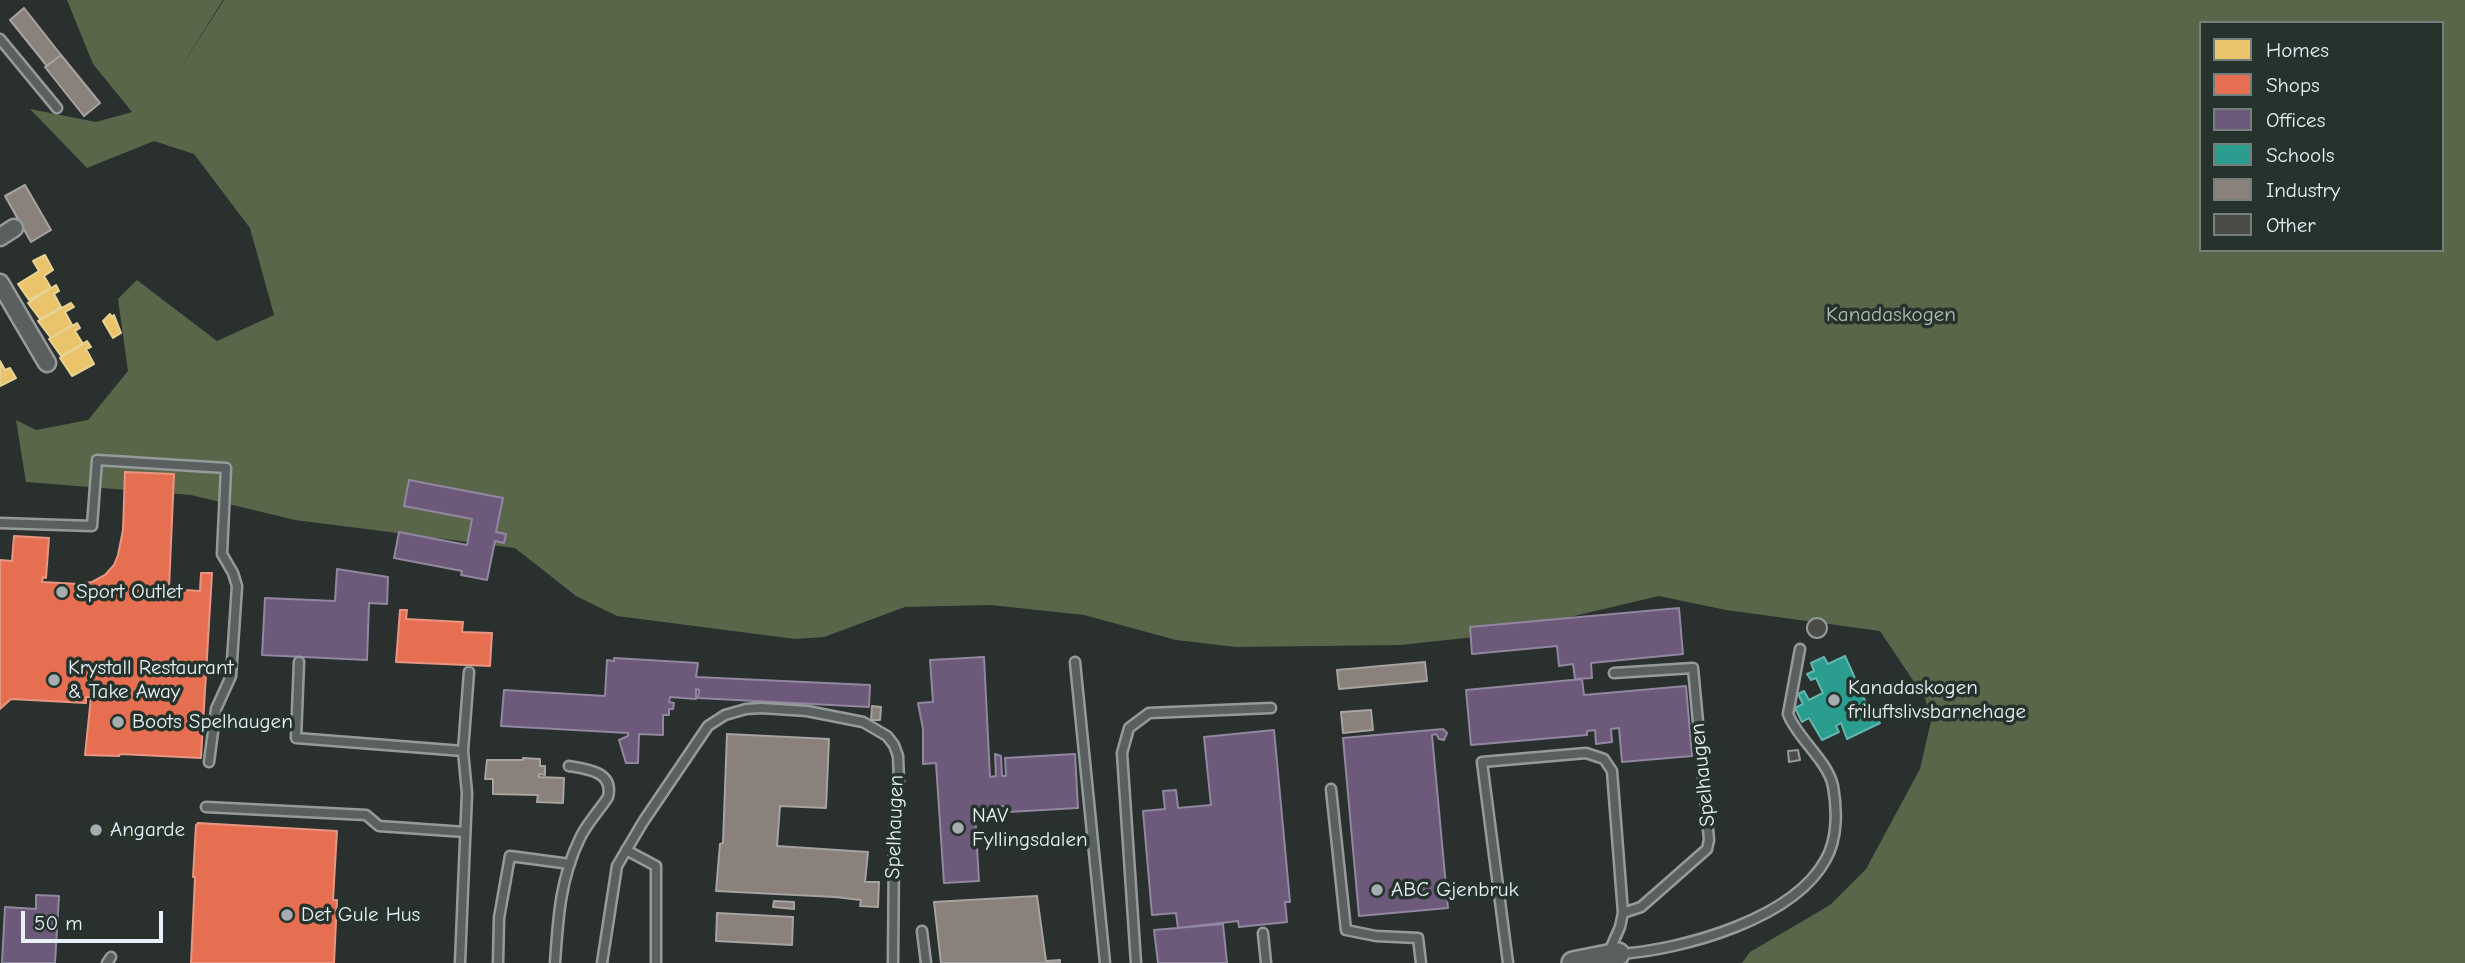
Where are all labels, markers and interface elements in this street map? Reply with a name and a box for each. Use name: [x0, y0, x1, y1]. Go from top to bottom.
legend: [2199, 21, 2444, 252]
text: Homes: [2266, 38, 2329, 62]
text: Shops: [2266, 73, 2320, 97]
text: Offices: [2266, 108, 2325, 132]
text: Schools: [2266, 143, 2335, 167]
text: Industry: [2266, 178, 2340, 202]
text: Other: [2266, 213, 2316, 237]
park label: Kanadaskogen: [1826, 302, 1956, 328]
place label: Sport Outlet: [76, 579, 183, 605]
marker: Sport Outlet: [54, 584, 70, 600]
place label: Krystall Restaurant & Take Away: [68, 655, 234, 705]
marker: Krystall Restaurant & Take Away: [46, 672, 62, 688]
place label: Kanadaskogen friluftslivsbarnehage: [1848, 675, 2026, 725]
marker: Kanadaskogen friluftslivsbarnehage: [1826, 692, 1842, 708]
place label: Boots Spelhaugen: [132, 709, 293, 735]
marker: Boots Spelhaugen: [110, 714, 126, 730]
street label: Spelhaugen: [1685, 722, 1721, 828]
street label: Spelhaugen: [881, 775, 909, 879]
place label: NAV Fyllingsdalen: [972, 803, 1088, 853]
place label: Angarde: [110, 817, 185, 843]
marker: NAV Fyllingsdalen: [950, 820, 966, 836]
marker: Angarde: [88, 822, 104, 838]
place label: ABC Gjenbruk: [1391, 877, 1519, 903]
marker: ABC Gjenbruk: [1369, 882, 1385, 898]
scale bar: [24, 897, 166, 941]
place label: Det Gule Hus: [301, 902, 420, 928]
marker: Det Gule Hus: [279, 907, 295, 923]
text: 50 m: [34, 911, 83, 935]

